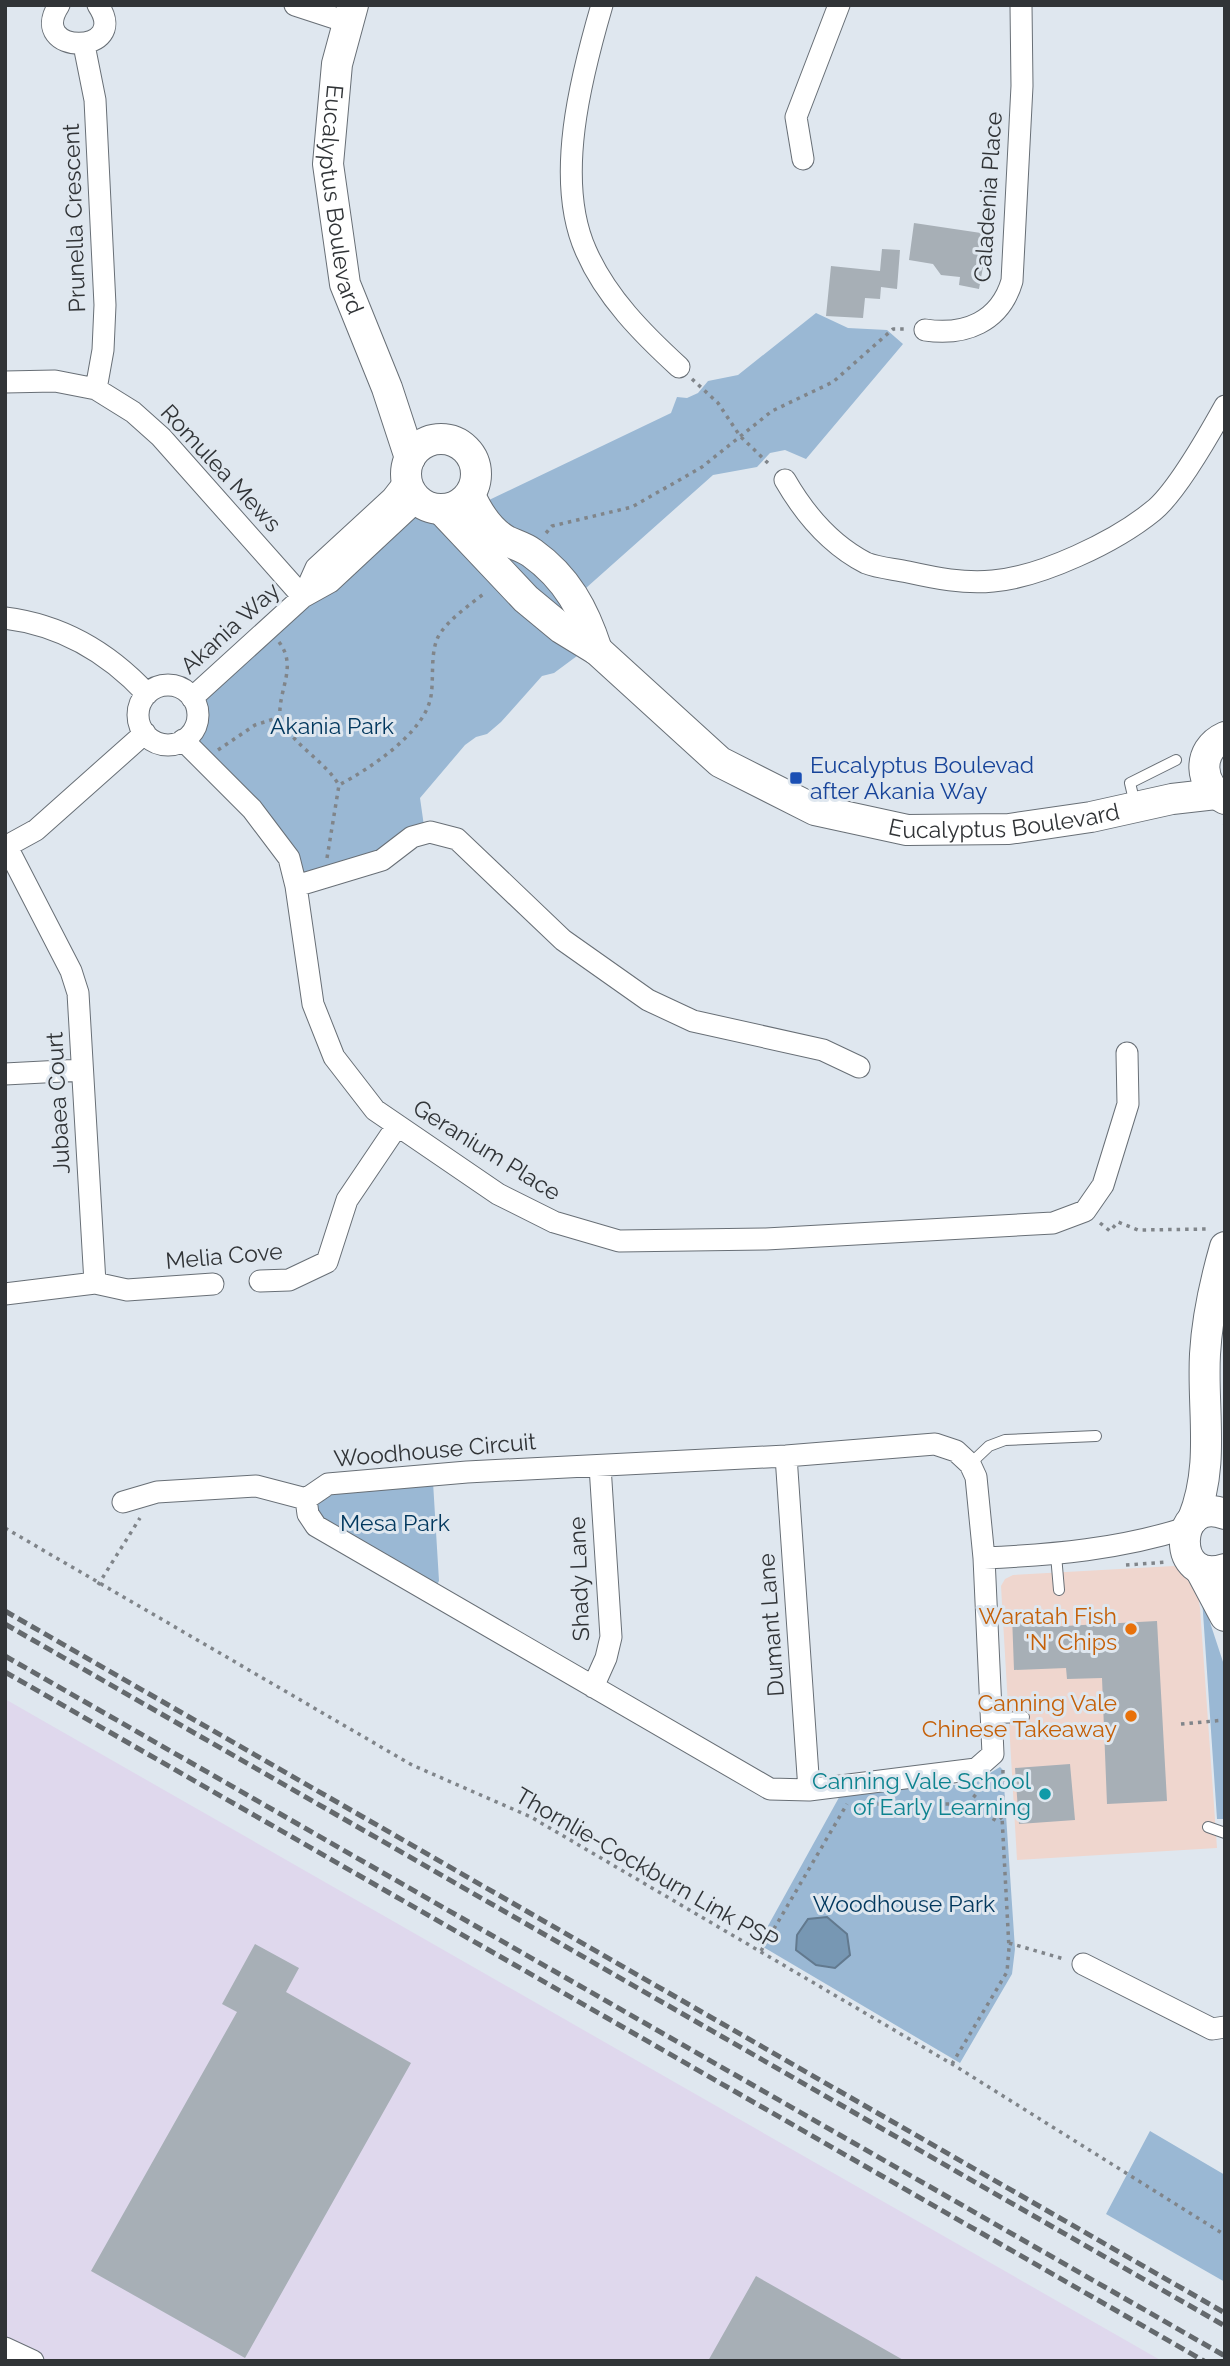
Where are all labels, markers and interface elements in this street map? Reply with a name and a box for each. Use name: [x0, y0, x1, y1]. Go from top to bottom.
street label: Eucalyptus Boulevard: [315, 84, 370, 318]
street label: Caladenia Place: [968, 111, 1007, 283]
street label: Prunella Crescent: [57, 123, 90, 313]
street label: Romulea Mews: [156, 398, 287, 537]
street label: Akania Way: [175, 576, 285, 679]
park label: Akania Park: [270, 712, 394, 739]
place label: Eucalyptus Boulevad after Akania Way: [810, 751, 1034, 804]
marker: Eucalyptus Boulevad after Akania Way: [788, 770, 804, 786]
street label: Eucalyptus Boulevard: [886, 797, 1122, 843]
street label: Jubaea Court: [40, 1031, 75, 1175]
street label: Geranium Place: [409, 1093, 566, 1206]
street label: Melia Cove: [164, 1237, 284, 1274]
street label: Woodhouse Circuit: [333, 1427, 538, 1472]
park label: Mesa Park: [340, 1509, 450, 1536]
street label: Shady Lane: [563, 1516, 594, 1642]
street label: Dumant Lane: [752, 1553, 789, 1698]
place label: Waratah Fish 'N' Chips: [979, 1602, 1117, 1655]
marker: Waratah Fish 'N' Chips: [1123, 1621, 1139, 1637]
place label: Canning Vale Chinese Takeaway: [922, 1689, 1117, 1742]
marker: Canning Vale Chinese Takeaway: [1123, 1708, 1139, 1724]
place label: Canning Vale School of Early Learning: [812, 1767, 1032, 1820]
street label: Thornlie-Cockburn Link PSP: [511, 1781, 783, 1954]
marker: Canning Vale School of Early Learning: [1037, 1786, 1053, 1802]
park label: Woodhouse Park: [813, 1890, 995, 1917]

